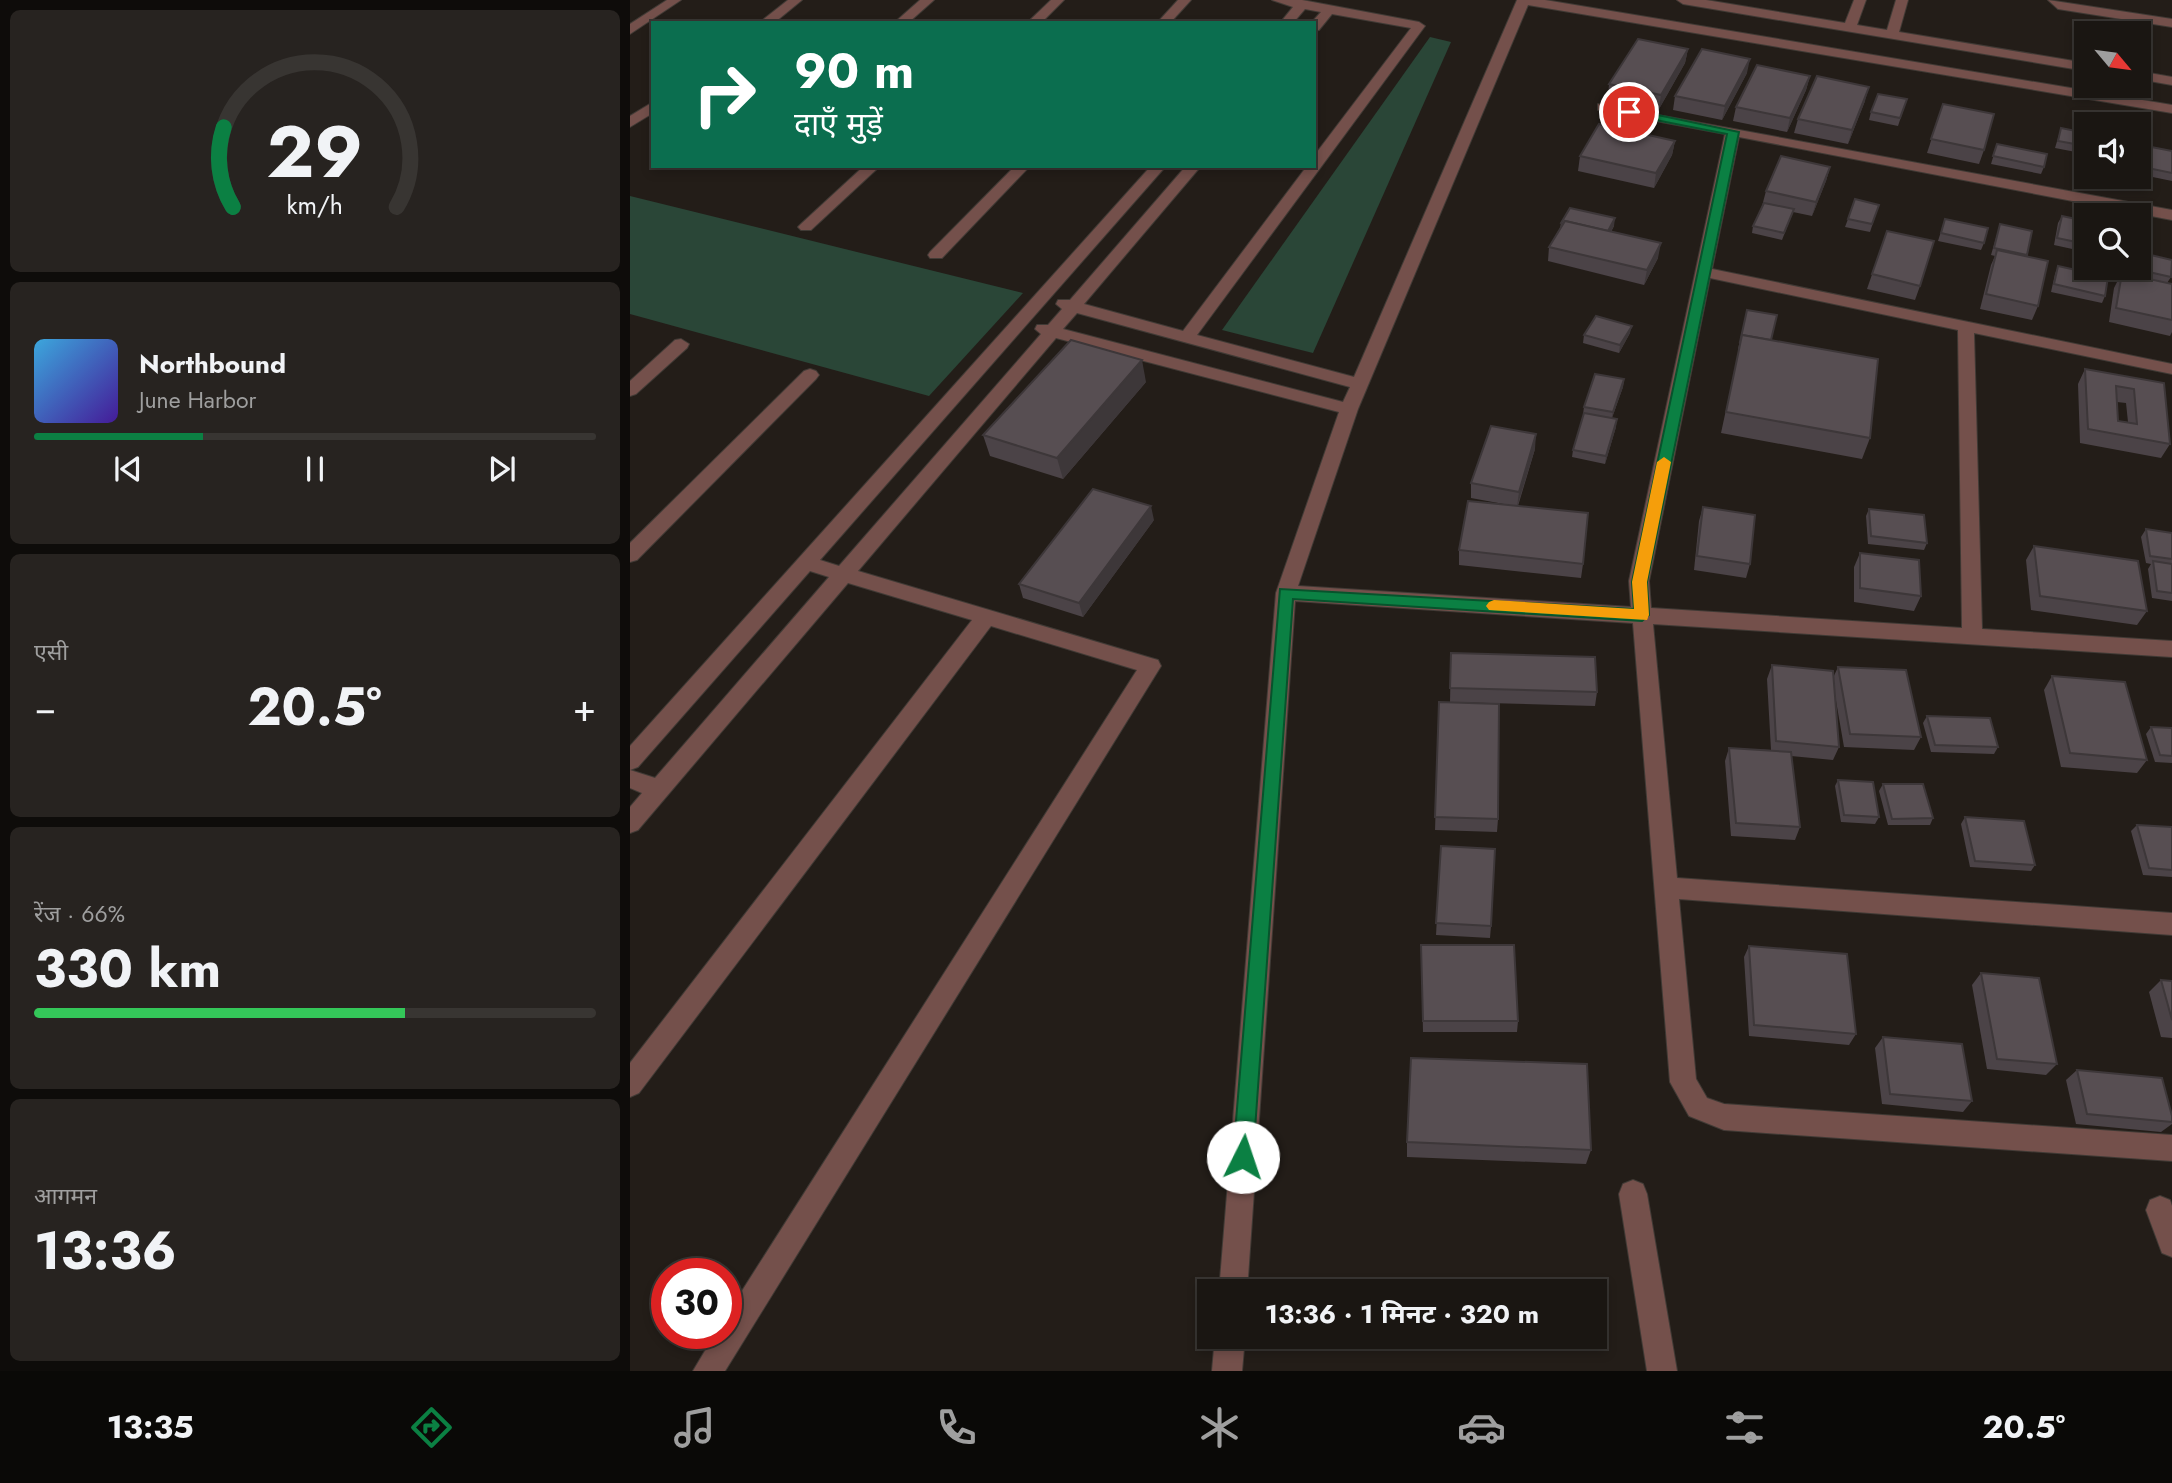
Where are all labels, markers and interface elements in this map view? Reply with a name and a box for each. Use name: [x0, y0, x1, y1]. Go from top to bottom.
north arrow: [2074, 21, 2151, 98]
map controls: [2074, 21, 2151, 280]
text: 90 m: [794, 36, 914, 106]
icon: right: [679, 49, 770, 140]
pin: [1599, 82, 1659, 142]
icon: arrive: [1610, 93, 1648, 131]
text: 29: [267, 99, 363, 204]
text: दाएँ मुड़ें: [794, 101, 883, 147]
button: sound: [2074, 112, 2151, 189]
text: km/h: [287, 187, 343, 223]
button: search: [2074, 203, 2151, 280]
text: Northbound: [139, 345, 286, 383]
text: June Harbor: [139, 383, 256, 417]
icon: previous: [109, 450, 147, 488]
icon: pause: [296, 450, 334, 488]
icon: next: [483, 450, 521, 488]
text: एसी: [34, 635, 68, 669]
text: 20.5°: [247, 669, 382, 745]
text: −: [34, 680, 56, 735]
text: +: [573, 680, 596, 735]
text: रेंज · 66%: [34, 897, 125, 931]
text: 330 km: [34, 931, 221, 1007]
position arrow: [1206, 1120, 1280, 1194]
text: आगमन: [34, 1179, 97, 1213]
text: 13:36: [34, 1213, 177, 1289]
speed limit sign: 30: [651, 1258, 742, 1349]
text: 13:36 · 1 मिनट · 320 m: [1265, 1295, 1539, 1333]
icon: directions: [407, 1403, 456, 1452]
icon: music: [670, 1403, 719, 1452]
icon: phone: [932, 1403, 981, 1452]
icon: climate: [1195, 1403, 1244, 1452]
icon: car: [1457, 1403, 1506, 1452]
icon: filters: [1720, 1403, 1769, 1452]
text: 13:35: [107, 1404, 194, 1450]
text: 20.5°: [1983, 1404, 2065, 1450]

